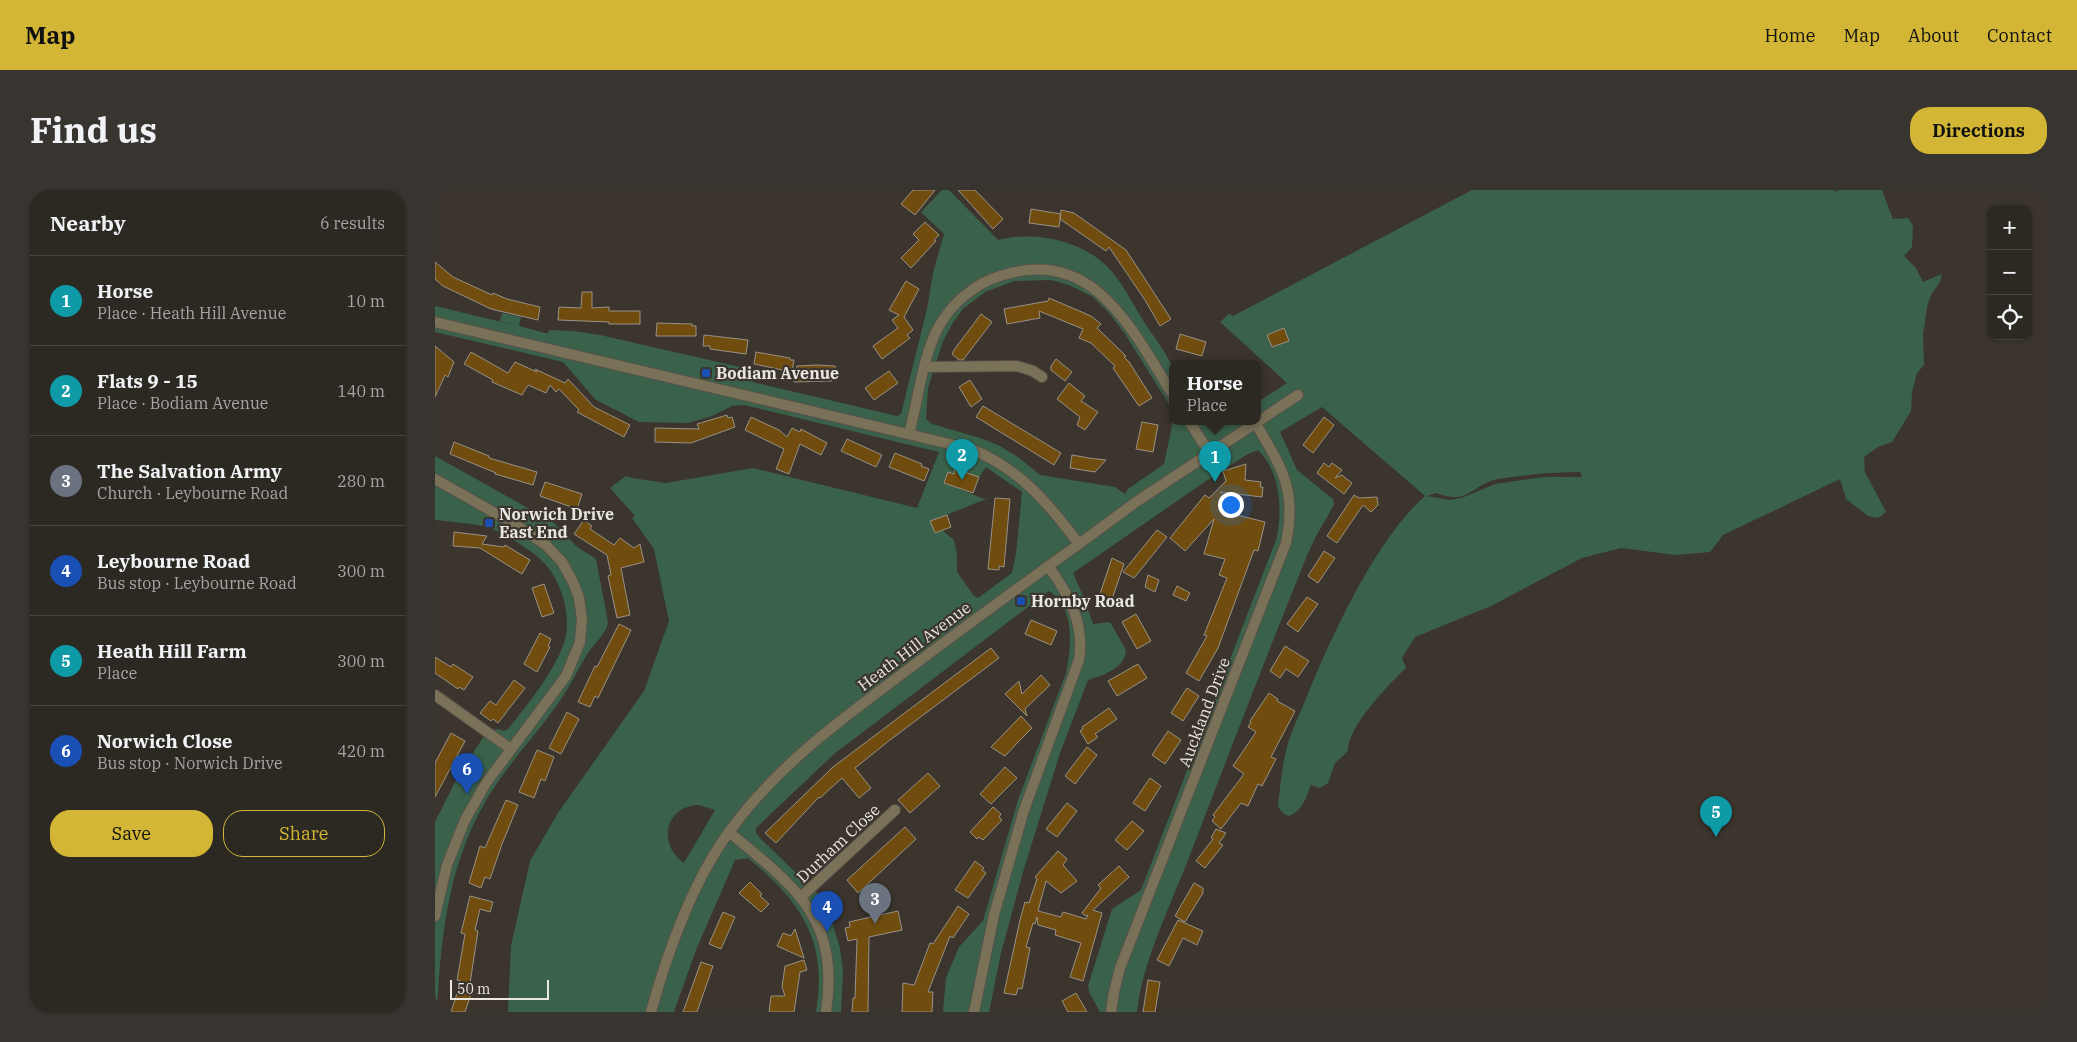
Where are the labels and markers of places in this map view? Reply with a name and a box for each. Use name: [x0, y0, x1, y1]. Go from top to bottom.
place label: Bodiam Avenue: [716, 363, 839, 383]
marker: Bodiam Avenue: [700, 367, 712, 379]
pin: 2: [946, 439, 978, 480]
pin: 1: [1199, 441, 1231, 482]
place label: Norwich Drive East End: [499, 504, 614, 542]
marker: Norwich Drive East End: [483, 517, 495, 529]
place label: Hornby Road: [1031, 591, 1135, 611]
marker: Hornby Road: [1015, 595, 1027, 607]
pin: 6: [451, 753, 483, 794]
pin: 5: [1700, 796, 1732, 837]
pin: 3: [859, 883, 891, 924]
pin: 4: [811, 891, 843, 932]

